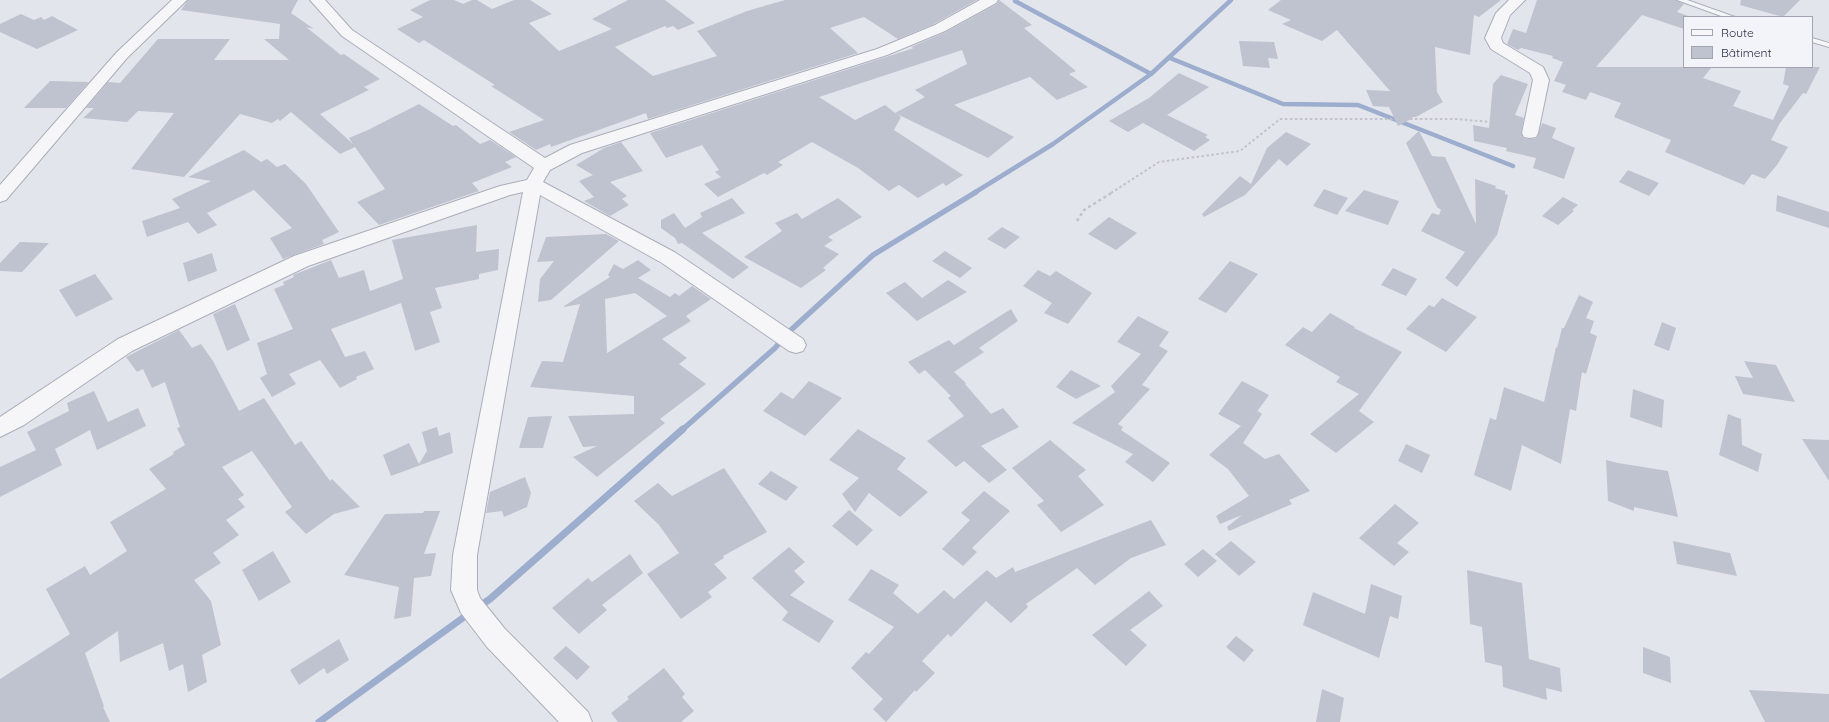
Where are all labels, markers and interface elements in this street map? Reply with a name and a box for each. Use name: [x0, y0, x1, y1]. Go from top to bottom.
legend: [1683, 16, 1813, 68]
text: Route: [1721, 25, 1754, 40]
text: Bâtiment: [1721, 45, 1771, 60]

